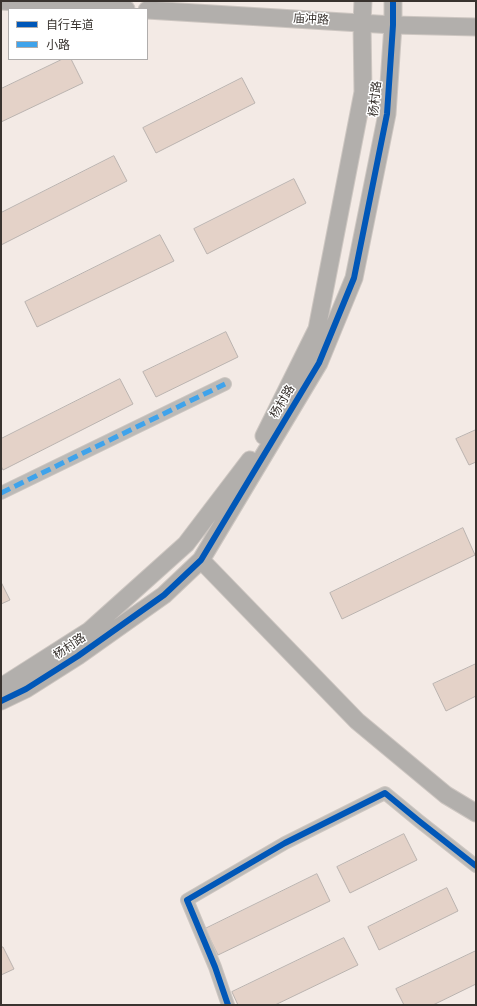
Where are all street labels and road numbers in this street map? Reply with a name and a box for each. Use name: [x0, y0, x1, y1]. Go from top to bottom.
street label: 庙冲路: [293, 12, 329, 28]
street label: 杨村路: [367, 80, 385, 118]
street label: 杨村路: [268, 383, 298, 421]
street label: 杨村路: [51, 631, 89, 663]

